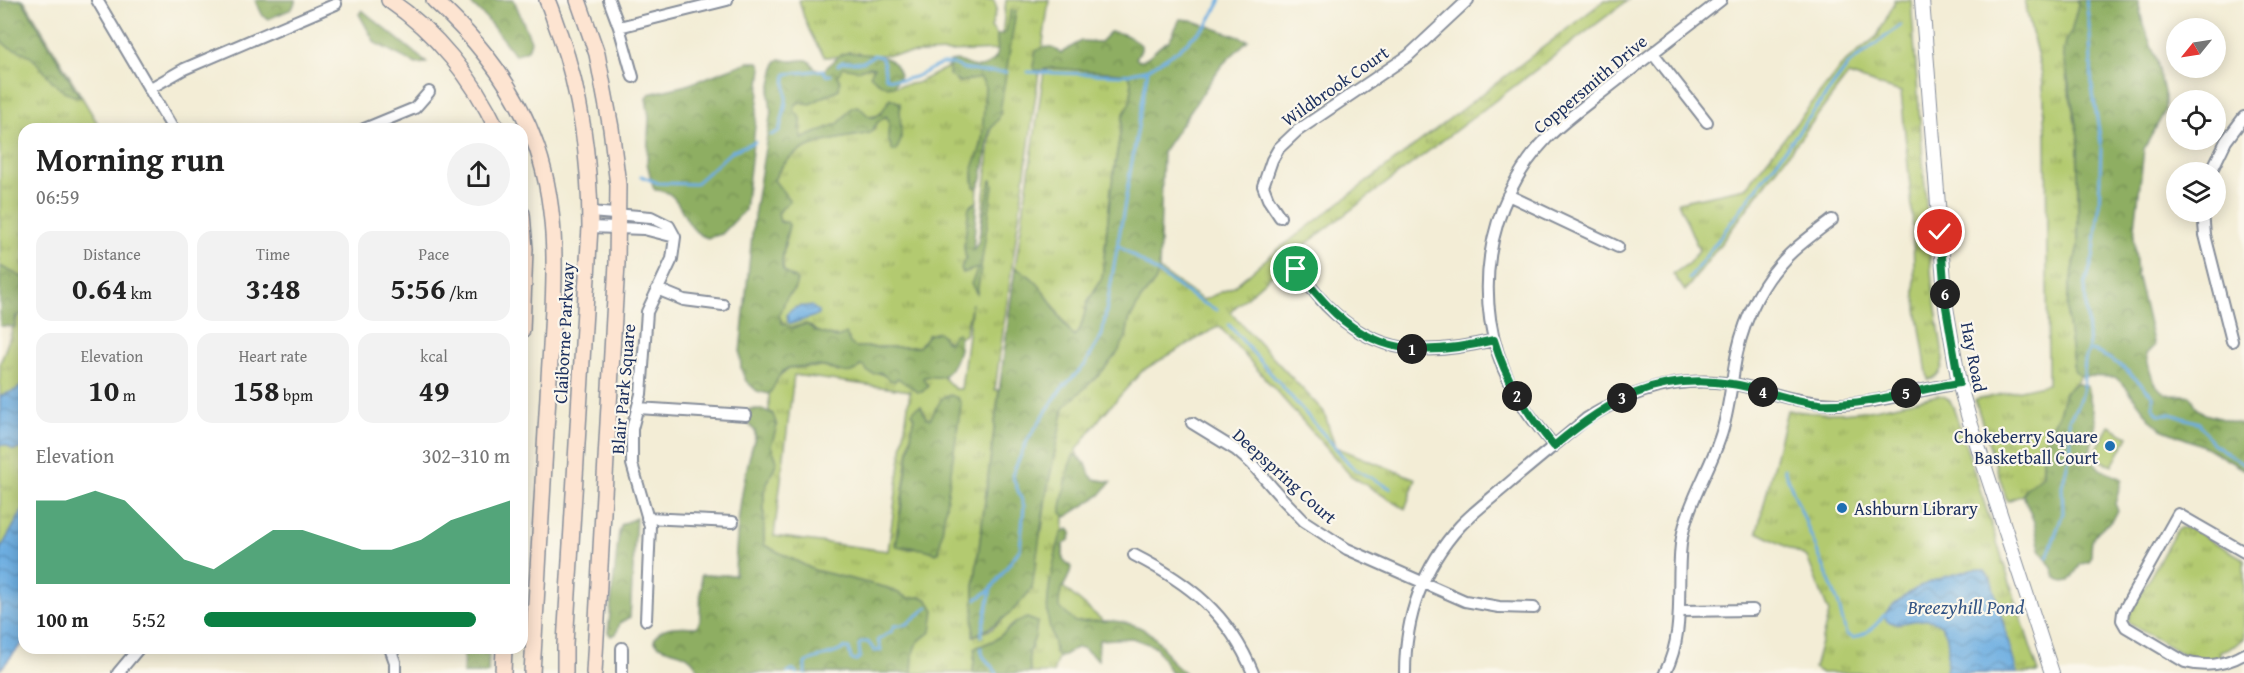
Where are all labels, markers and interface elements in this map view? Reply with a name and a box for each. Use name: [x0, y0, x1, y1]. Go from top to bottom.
north arrow: [2166, 18, 2226, 78]
map controls: [2166, 18, 2226, 222]
street label: Coppersmith Drive: [1527, 28, 1653, 140]
street label: Wildbrook Court: [1276, 39, 1395, 133]
button: locate: [2166, 90, 2226, 150]
text: Morning run: [36, 135, 225, 183]
button: share: [447, 143, 510, 206]
button: layers: [2166, 162, 2226, 222]
text: 06:59: [36, 182, 79, 211]
pin: [1914, 206, 1965, 257]
icon: check: [1923, 215, 1956, 248]
text: Distance: [83, 242, 141, 266]
text: Time: [256, 242, 290, 266]
text: Pace: [419, 242, 449, 266]
pin: [1270, 243, 1321, 294]
icon: arrive: [1279, 252, 1312, 285]
street label: Claiborne Parkway: [547, 262, 581, 404]
text: 0.64: [72, 266, 127, 310]
text: 3:48: [245, 266, 301, 310]
text: 5:56: [390, 266, 445, 310]
pin: 6: [1930, 279, 1960, 309]
text: km: [127, 281, 152, 305]
text: /km: [445, 281, 478, 305]
text: 6: [1941, 282, 1949, 306]
street label: Hay Road: [1954, 320, 1994, 395]
street label: Blair Park Square: [604, 323, 642, 455]
pin: 1: [1397, 334, 1427, 364]
text: 1: [1408, 337, 1416, 361]
text: Elevation: [81, 344, 143, 368]
text: Heart rate: [239, 344, 307, 368]
text: kcal: [420, 344, 448, 368]
text: 10: [88, 368, 119, 412]
text: 158: [233, 368, 280, 412]
text: 49: [418, 368, 450, 412]
pin: 4: [1748, 377, 1778, 407]
pin: 5: [1891, 378, 1921, 408]
text: 4: [1759, 380, 1767, 404]
pin: 2: [1502, 381, 1532, 411]
text: 5: [1902, 381, 1910, 405]
text: m: [119, 383, 136, 407]
text: bpm: [280, 383, 313, 407]
pin: 3: [1607, 383, 1637, 413]
text: 2: [1513, 384, 1521, 408]
text: 3: [1618, 386, 1626, 410]
street label: Deepspring Court: [1227, 422, 1344, 531]
place label: Chokeberry Square Basketball Court: [1954, 423, 2099, 471]
marker: Chokeberry Square Basketball Court: [2103, 439, 2117, 453]
text: Elevation: [36, 441, 114, 470]
text: 302–310 m: [422, 441, 510, 470]
place label: Ashburn Library: [1854, 495, 1978, 522]
marker: Ashburn Library: [1835, 501, 1849, 515]
water label: Breezyhill Pond: [1906, 592, 2025, 621]
text: 100 m: [36, 605, 89, 634]
text: 5:52: [132, 605, 166, 634]

